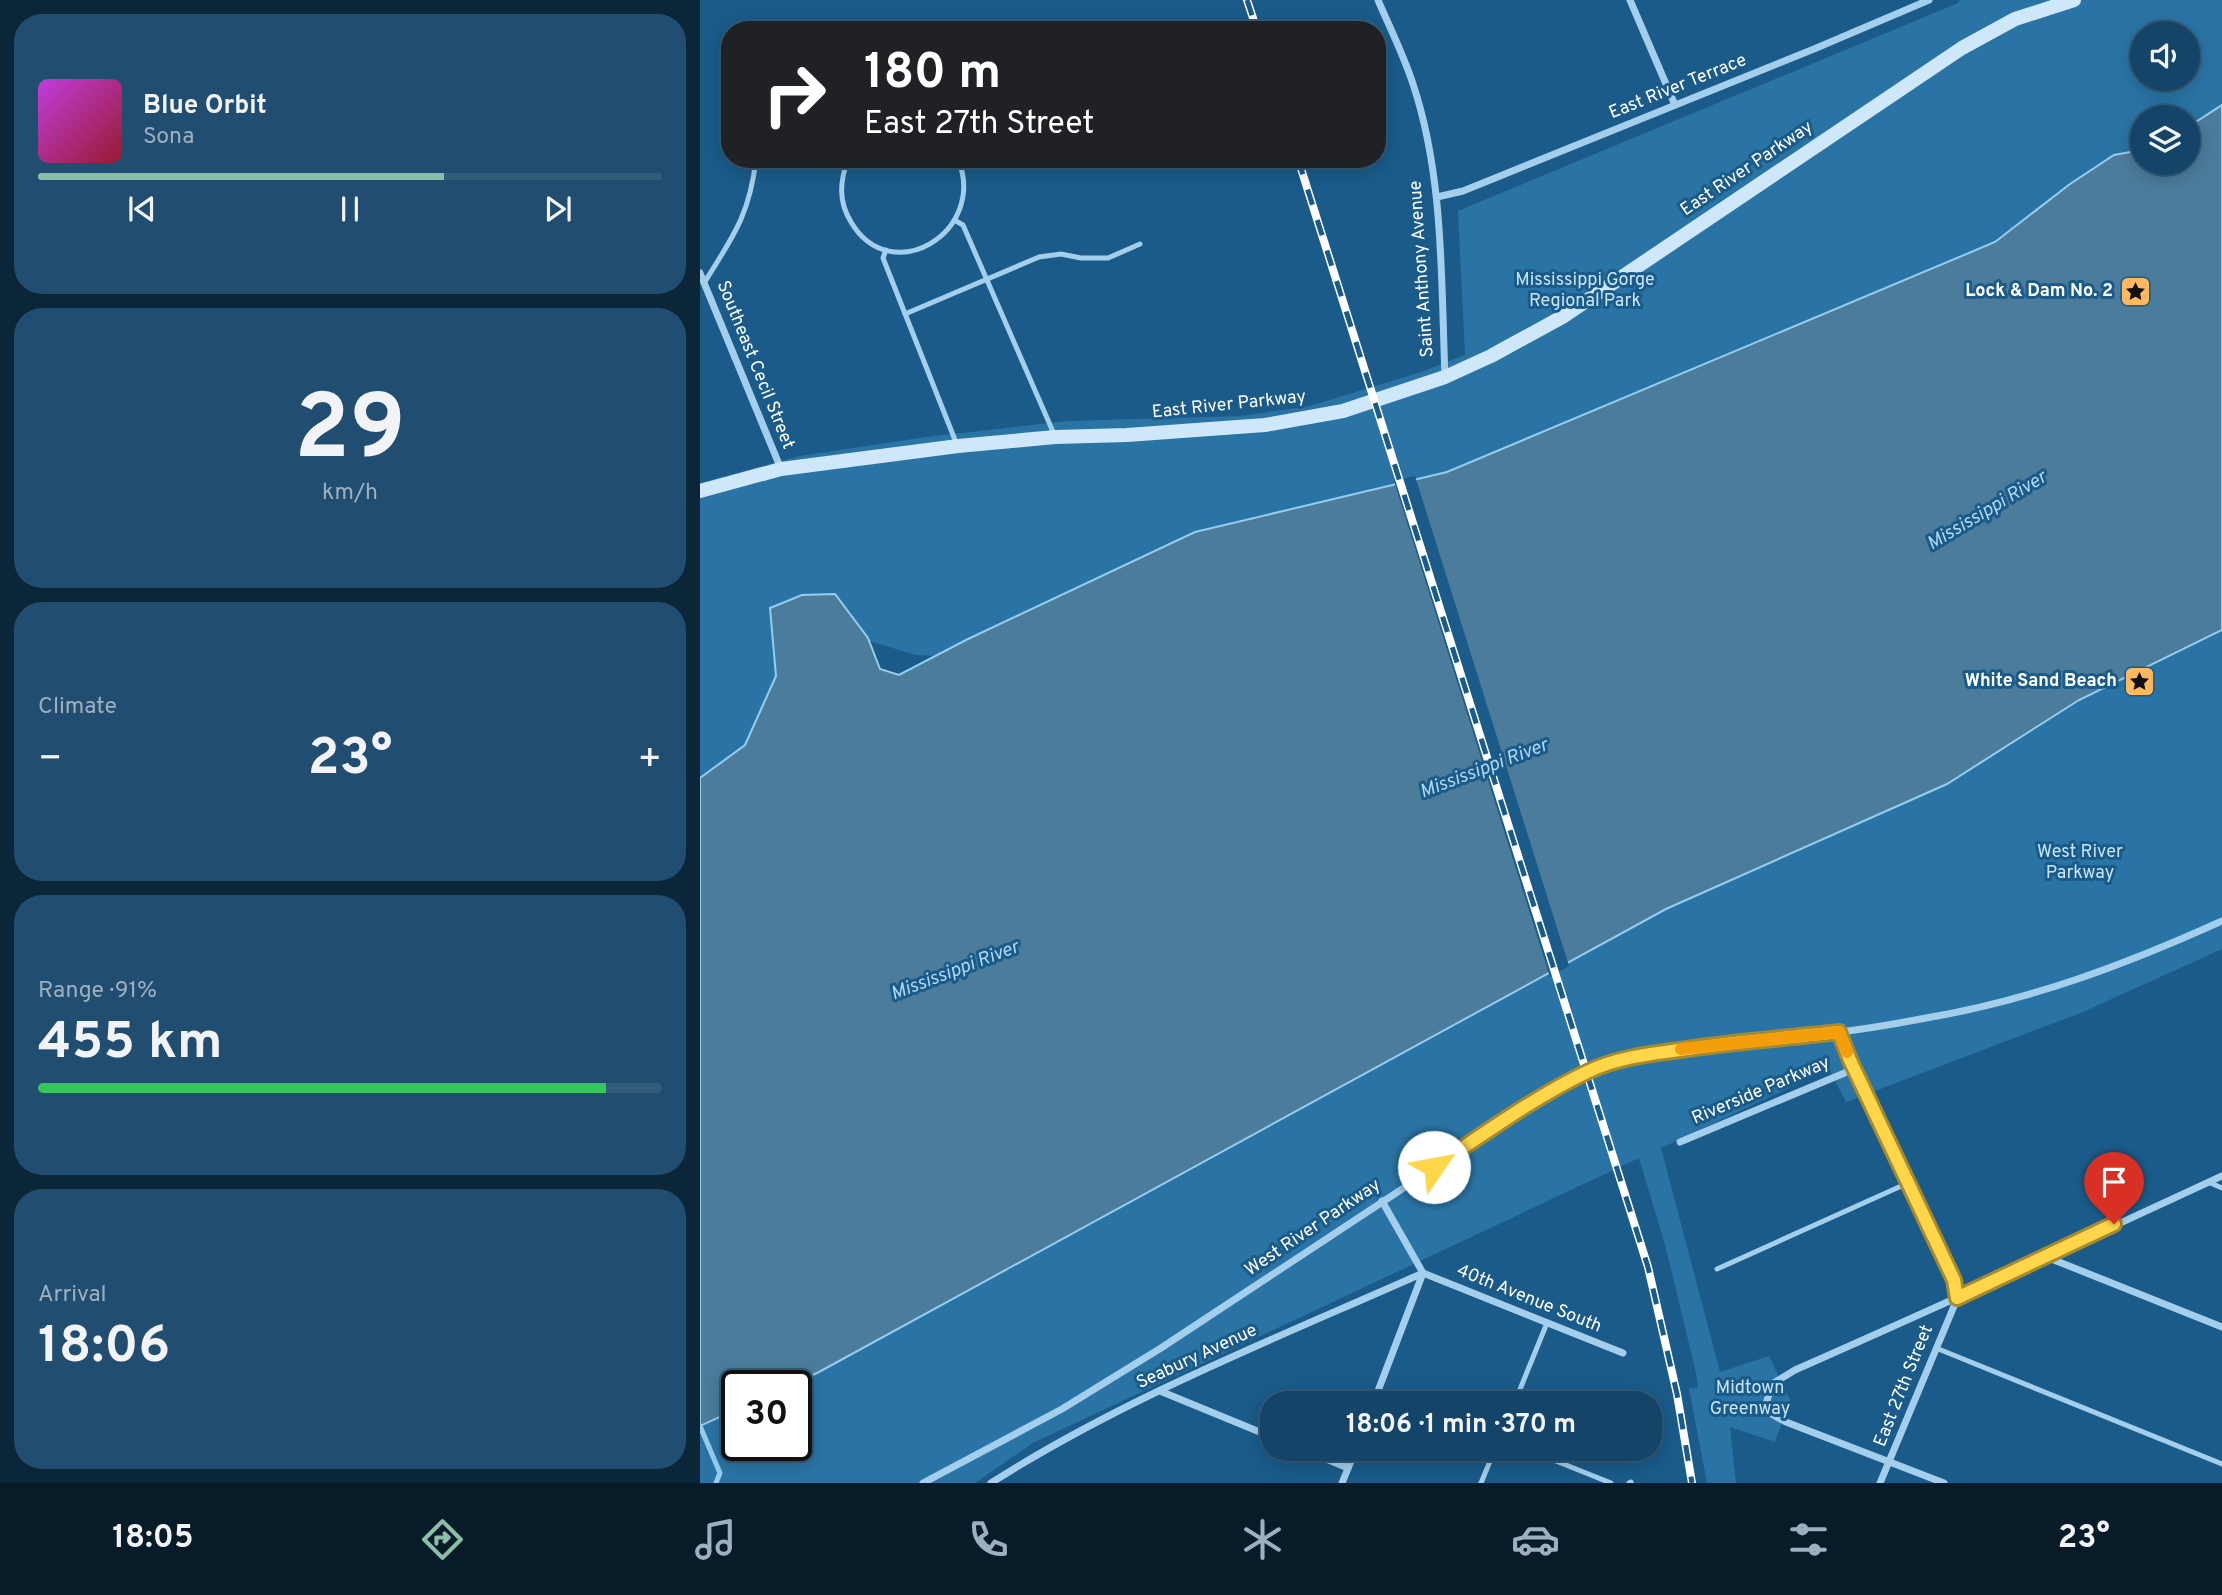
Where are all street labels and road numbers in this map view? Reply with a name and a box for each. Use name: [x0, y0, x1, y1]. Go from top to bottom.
street label: East River Terrace: [1606, 49, 1750, 125]
street label: East River Parkway: [1676, 116, 1818, 222]
street label: Saint Anthony Avenue: [1404, 180, 1440, 358]
street label: Southeast Cecil Street: [711, 277, 799, 453]
street label: East River Parkway: [1151, 385, 1307, 425]
street label: Riverside Parkway: [1688, 1052, 1834, 1130]
street label: West River Parkway: [1241, 1174, 1385, 1282]
street label: 40th Avenue South: [1453, 1259, 1605, 1339]
street label: Seabury Avenue: [1133, 1319, 1261, 1395]
street label: East 27th Street: [1869, 1322, 1939, 1450]

